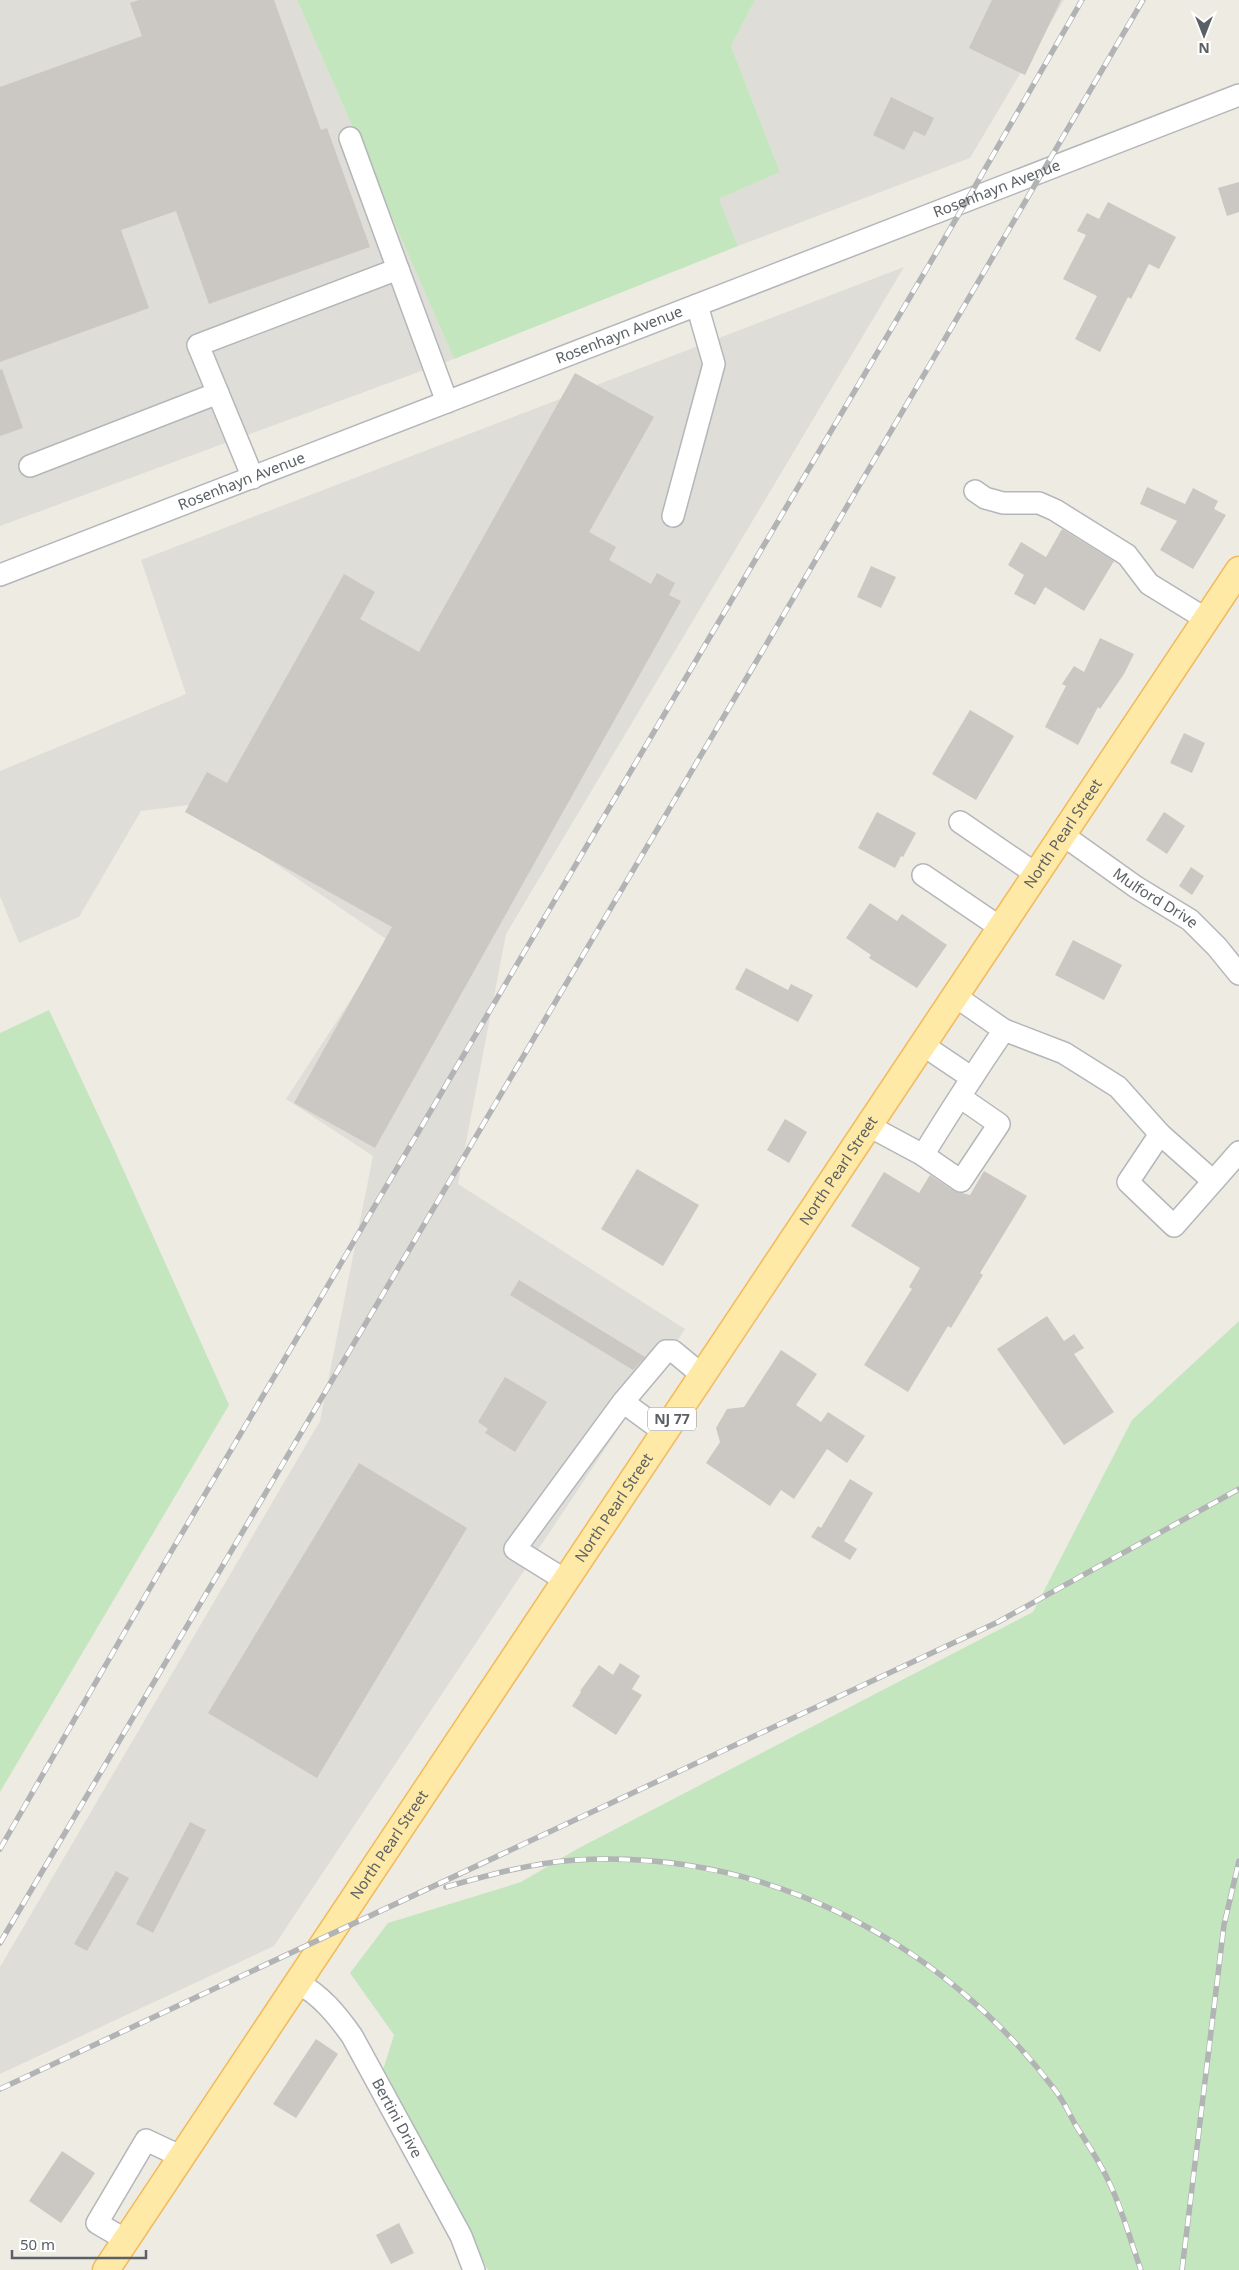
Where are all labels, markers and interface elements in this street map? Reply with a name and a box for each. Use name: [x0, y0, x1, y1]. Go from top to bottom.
north arrow: [1179, 10, 1229, 60]
text: N: [1198, 39, 1210, 58]
street label: Rosenhayn Avenue: [930, 154, 1063, 222]
street label: Rosenhayn Avenue: [552, 301, 685, 368]
street label: Rosenhayn Avenue: [175, 447, 308, 514]
street label: North Pearl Street: [1019, 774, 1106, 892]
street label: Mulford Drive: [1109, 863, 1203, 932]
street label: North Pearl Street: [794, 1111, 882, 1229]
road number: NJ 77: [648, 1408, 696, 1430]
street label: North Pearl Street: [570, 1448, 657, 1566]
street label: North Pearl Street: [345, 1785, 432, 1903]
street label: Bertini Drive: [368, 2074, 428, 2161]
scale bar: [12, 2228, 146, 2260]
text: 50 m: [20, 2234, 55, 2254]

